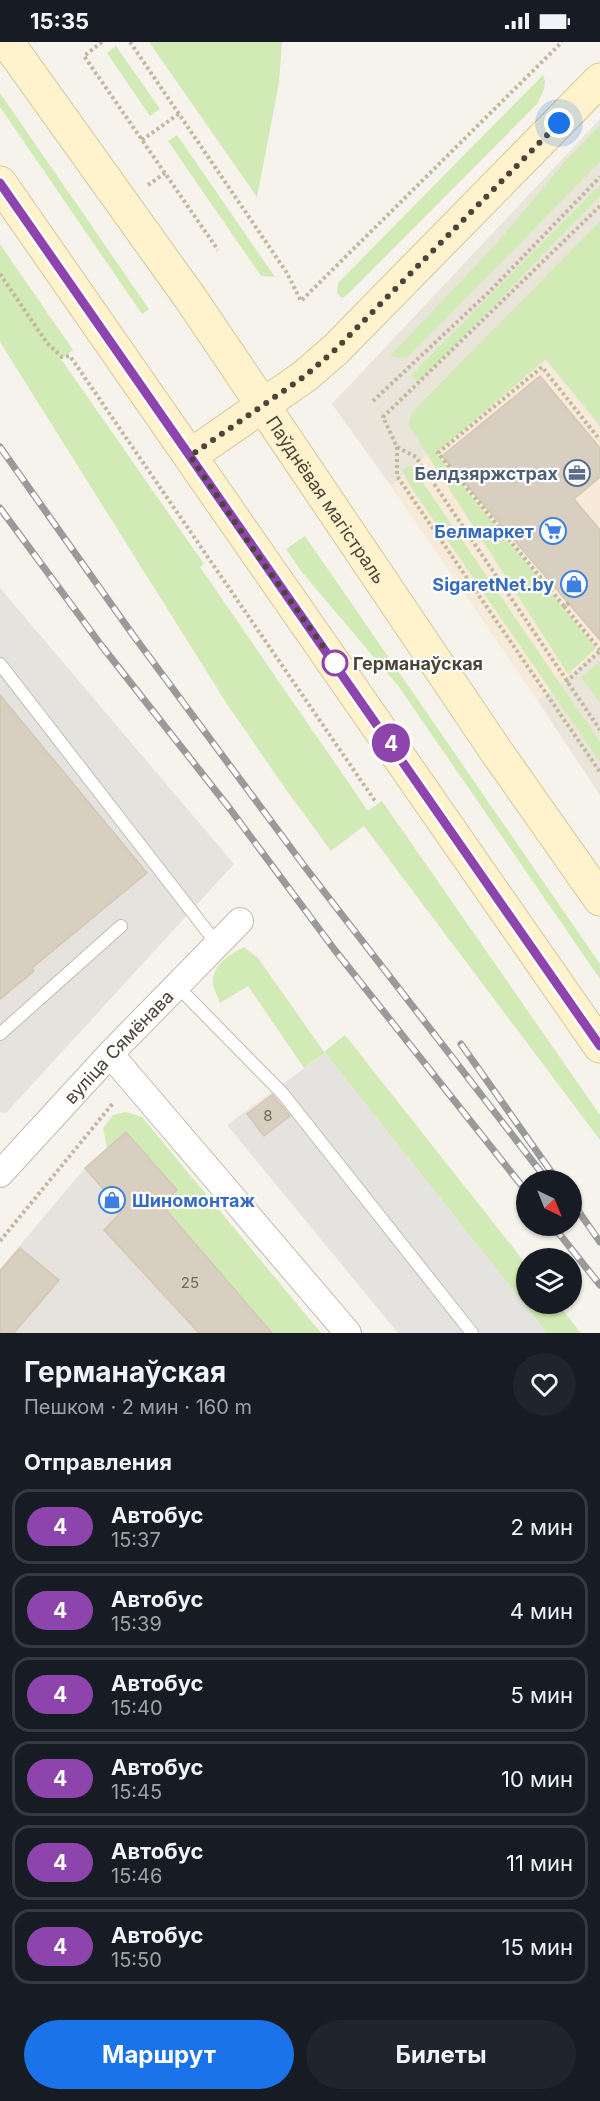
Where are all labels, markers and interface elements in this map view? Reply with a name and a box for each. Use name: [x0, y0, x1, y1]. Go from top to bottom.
text: 15:35: [30, 8, 89, 34]
your location: [544, 108, 574, 138]
street label: Паўднёвая магістраль: [262, 412, 390, 587]
office icon: Белдзяржстрах: [562, 458, 592, 488]
place label: Белдзяржстрах: [414, 463, 559, 484]
supermarket icon: Белмаркет: [538, 516, 568, 546]
place label: Белмаркет: [434, 521, 534, 542]
shop icon: SigaretNet.by: [559, 569, 589, 599]
place label: SigaretNet.by: [432, 574, 554, 595]
marker: Германаўская: [322, 650, 348, 676]
place label: Германаўская: [353, 653, 483, 674]
line badge: 4: [372, 724, 410, 762]
text: 4: [384, 731, 398, 756]
street label: вуліца Сямёнава: [60, 985, 177, 1108]
house number: 8: [263, 1106, 273, 1125]
north arrow: [516, 1170, 582, 1236]
map controls: [516, 1170, 582, 1314]
shop icon: Шиномонтаж: [97, 1185, 127, 1215]
place label: Шиномонтаж: [132, 1190, 255, 1211]
button: layers: [516, 1248, 582, 1314]
house number: 25: [181, 1273, 199, 1292]
button: heart: [513, 1353, 576, 1416]
text: Германаўская: [24, 1355, 226, 1389]
text: Пешком · 2 мин · 160 m: [24, 1395, 252, 1419]
text: Отправления: [24, 1449, 172, 1475]
text: Автобус: [111, 1502, 204, 1528]
text: 4: [53, 1514, 67, 1539]
text: 2 мин: [510, 1514, 573, 1540]
text: 15:37: [111, 1528, 161, 1552]
text: Автобус: [111, 1586, 204, 1612]
text: 4: [53, 1598, 67, 1623]
text: 4 мин: [510, 1598, 573, 1624]
text: 15:39: [111, 1612, 162, 1636]
text: Автобус: [111, 1670, 204, 1696]
text: 4: [53, 1682, 67, 1707]
text: 5 мин: [510, 1682, 573, 1708]
text: 15:40: [111, 1696, 163, 1720]
text: Автобус: [111, 1754, 204, 1780]
text: 4: [53, 1766, 67, 1791]
text: 10 мин: [501, 1766, 573, 1792]
text: 15:45: [111, 1780, 162, 1804]
text: Автобус: [111, 1838, 204, 1864]
text: 4: [53, 1850, 67, 1875]
text: 11 мин: [506, 1850, 573, 1876]
text: 15:46: [111, 1864, 162, 1888]
text: Автобус: [111, 1922, 204, 1948]
text: 4: [53, 1934, 67, 1959]
text: 15 мин: [502, 1934, 573, 1960]
text: 15:50: [111, 1948, 162, 1972]
button: Маршрут: [24, 2020, 294, 2089]
button: Билеты: [306, 2020, 576, 2089]

